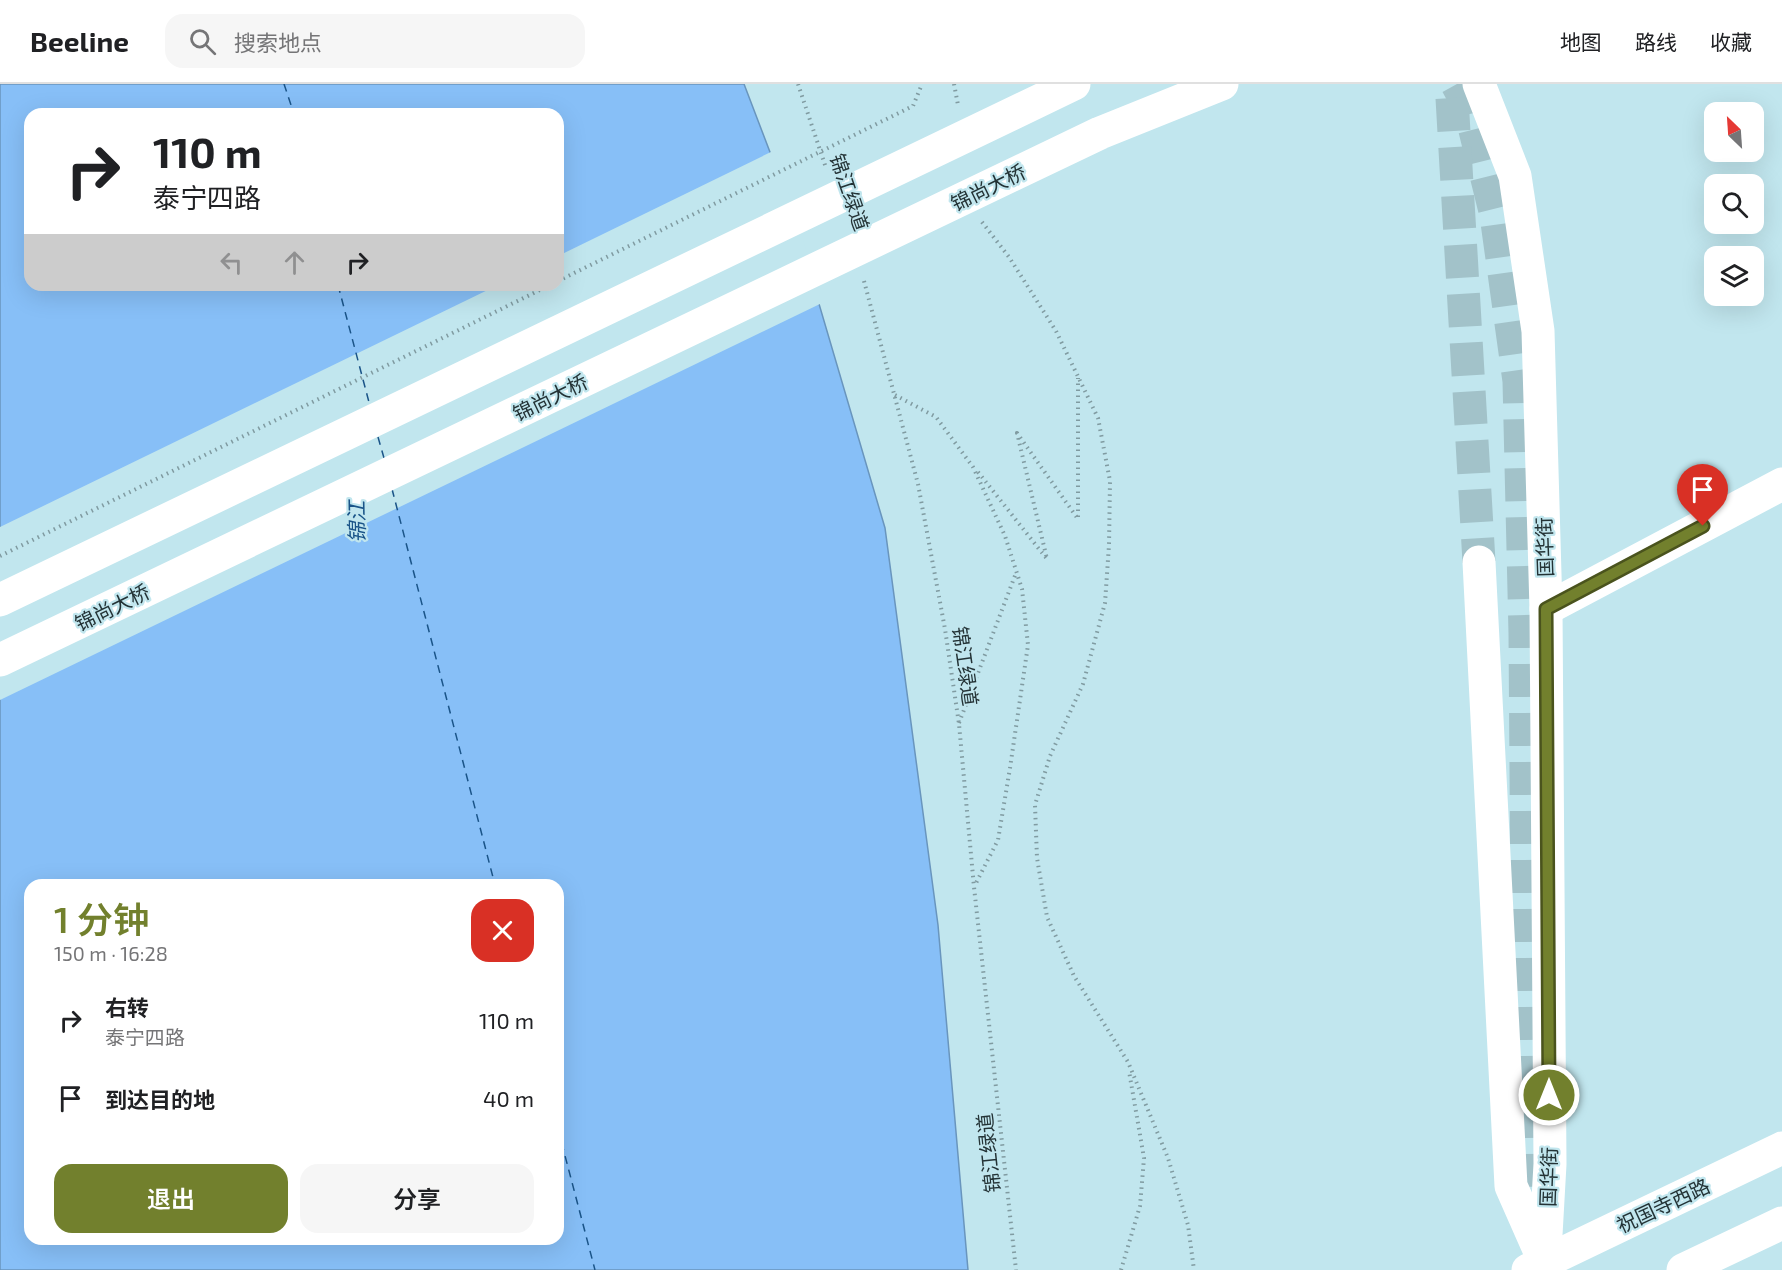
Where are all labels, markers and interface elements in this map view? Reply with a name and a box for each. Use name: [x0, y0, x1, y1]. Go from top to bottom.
search box: [165, 14, 585, 68]
text: Beeline: [30, 24, 129, 58]
icon: search: [186, 25, 219, 58]
text: 搜索地点: [234, 29, 322, 55]
text: 地图: [1560, 29, 1602, 54]
text: 路线: [1635, 29, 1677, 54]
text: 收藏: [1710, 29, 1752, 54]
north arrow: [1704, 102, 1764, 162]
map controls: [1704, 102, 1764, 306]
text: 110 m: [153, 126, 262, 176]
icon: right: [54, 132, 132, 210]
street label: 锦江绿道: [826, 150, 874, 234]
street label: 锦尚大桥: [947, 159, 1029, 215]
button: search: [1704, 174, 1764, 234]
text: 泰宁四路: [153, 181, 261, 213]
icon: left: [215, 246, 248, 279]
icon: ahead: [278, 246, 311, 279]
icon: right: [341, 246, 374, 279]
button: layers: [1704, 246, 1764, 306]
street label: 锦尚大桥: [509, 369, 591, 425]
pin: [1677, 464, 1728, 526]
icon: arrive: [1686, 473, 1719, 506]
water label: 锦江: [343, 499, 369, 543]
street label: 国华街: [1531, 517, 1557, 577]
street label: 锦尚大桥: [71, 579, 153, 635]
street label: 锦江绿道: [949, 625, 983, 707]
text: 1 分钟: [54, 897, 149, 940]
button: close: [471, 899, 534, 962]
text: 150 m · 16:28: [54, 941, 168, 965]
text: 右转: [105, 994, 149, 1020]
icon: right: [54, 1004, 87, 1037]
text: 110 m: [479, 1007, 534, 1033]
text: 泰宁四路: [105, 1025, 185, 1049]
position arrow: [1517, 1063, 1581, 1127]
icon: arrive: [54, 1082, 87, 1115]
text: 40 m: [483, 1085, 534, 1111]
text: 到达目的地: [105, 1086, 215, 1112]
street label: 锦江绿道: [972, 1112, 1004, 1194]
street label: 国华街: [1535, 1147, 1561, 1207]
button: 退出: [54, 1164, 288, 1233]
button: 分享: [300, 1164, 534, 1233]
street label: 祝国寺西路: [1613, 1173, 1713, 1237]

